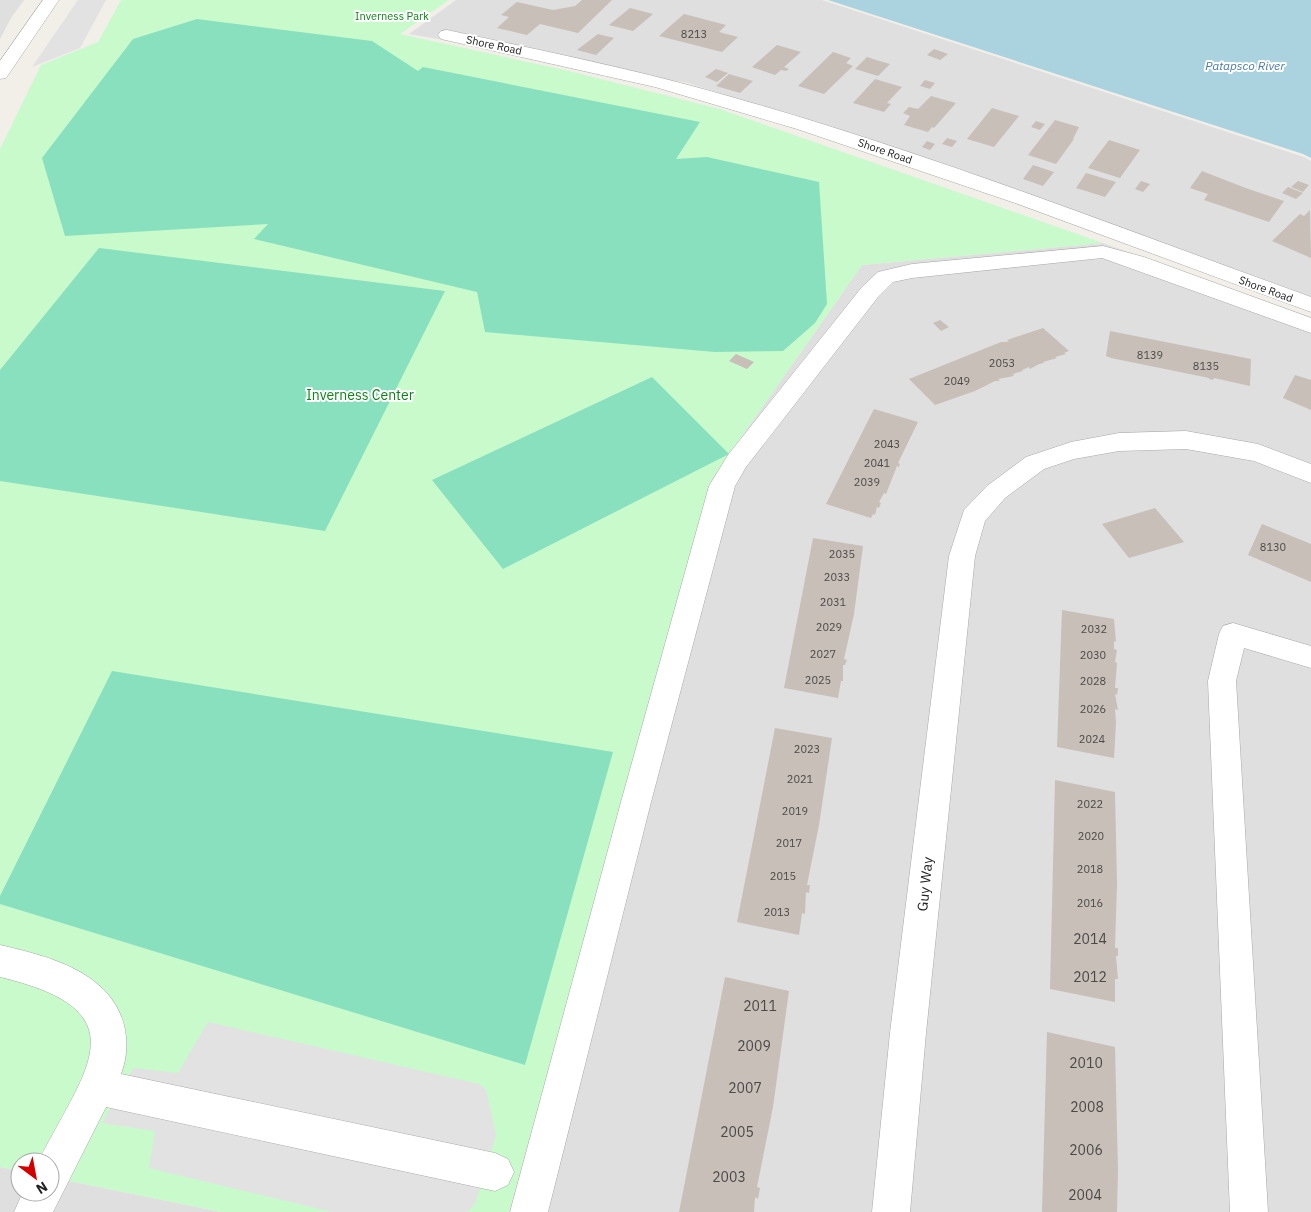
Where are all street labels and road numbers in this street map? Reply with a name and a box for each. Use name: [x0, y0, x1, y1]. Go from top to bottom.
street label: Shore Road: [465, 32, 523, 58]
street label: Shore Road: [856, 135, 914, 167]
street label: Shore Road: [1237, 273, 1295, 305]
street label: Guy Way: [913, 856, 937, 912]

